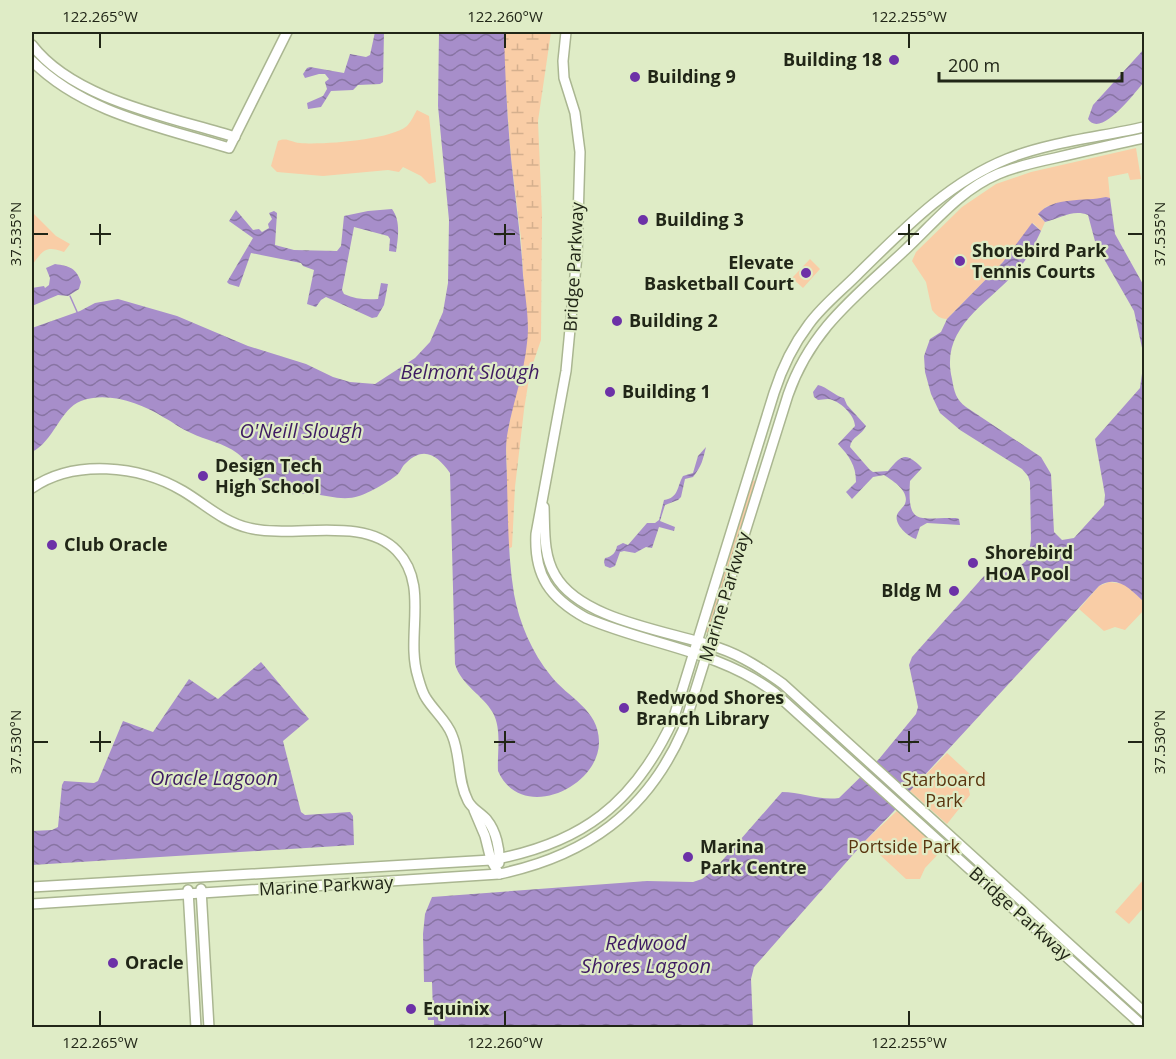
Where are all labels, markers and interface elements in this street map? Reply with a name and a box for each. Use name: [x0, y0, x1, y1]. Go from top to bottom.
text: 122.265°W: [62, 6, 138, 26]
text: 122.260°W: [467, 6, 543, 26]
text: 122.255°W: [871, 6, 947, 26]
scale bar: [939, 45, 1122, 83]
place label: Building 18: [783, 47, 882, 71]
marker: Building 18: [887, 53, 901, 67]
text: 200 m: [948, 53, 1000, 77]
place label: Building 9: [647, 64, 736, 88]
marker: Building 9: [628, 70, 642, 84]
street label: Bridge Parkway: [558, 201, 588, 332]
text: 37.535°N: [5, 202, 25, 266]
text: 37.535°N: [1149, 202, 1169, 266]
place label: Building 3: [655, 207, 744, 231]
marker: Building 3: [636, 213, 650, 227]
place label: Shorebird Park Tennis Courts: [972, 238, 1107, 283]
place label: Elevate Basketball Court: [644, 250, 794, 295]
marker: Shorebird Park Tennis Courts: [953, 254, 967, 268]
marker: Elevate Basketball Court: [799, 266, 813, 280]
place label: Building 2: [629, 308, 718, 332]
marker: Building 2: [610, 314, 624, 328]
water label: Belmont Slough: [401, 358, 539, 385]
place label: Building 1: [622, 379, 711, 403]
marker: Building 1: [603, 385, 617, 399]
water label: O'Neill Slough: [240, 417, 362, 444]
place label: Design Tech High School: [215, 453, 322, 498]
marker: Design Tech High School: [196, 469, 210, 483]
street label: Marine Parkway: [693, 528, 755, 665]
place label: Club Oracle: [64, 532, 168, 556]
marker: Club Oracle: [45, 538, 59, 552]
place label: Shorebird HOA Pool: [985, 540, 1073, 585]
marker: Shorebird HOA Pool: [966, 556, 980, 570]
place label: Bldg M: [881, 578, 942, 602]
marker: Bldg M: [947, 584, 961, 598]
place label: Redwood Shores Branch Library: [636, 685, 784, 730]
marker: Redwood Shores Branch Library: [617, 701, 631, 715]
text: 37.530°N: [5, 710, 25, 774]
text: 37.530°N: [1149, 710, 1169, 774]
water label: Oracle Lagoon: [150, 764, 278, 791]
park label: Starboard Park: [902, 767, 986, 812]
place label: Marina Park Centre: [700, 834, 807, 879]
park label: Portside Park: [848, 834, 961, 858]
marker: Marina Park Centre: [681, 850, 695, 864]
street label: Bridge Parkway: [964, 861, 1078, 966]
street label: Marine Parkway: [258, 869, 395, 901]
water label: Redwood Shores Lagoon: [581, 929, 711, 979]
place label: Oracle: [125, 950, 184, 974]
marker: Oracle: [106, 956, 120, 970]
place label: Equinix: [423, 996, 490, 1020]
marker: Equinix: [404, 1002, 418, 1016]
text: 122.265°W: [62, 1032, 138, 1052]
text: 122.260°W: [467, 1032, 543, 1052]
text: 122.255°W: [871, 1032, 947, 1052]

